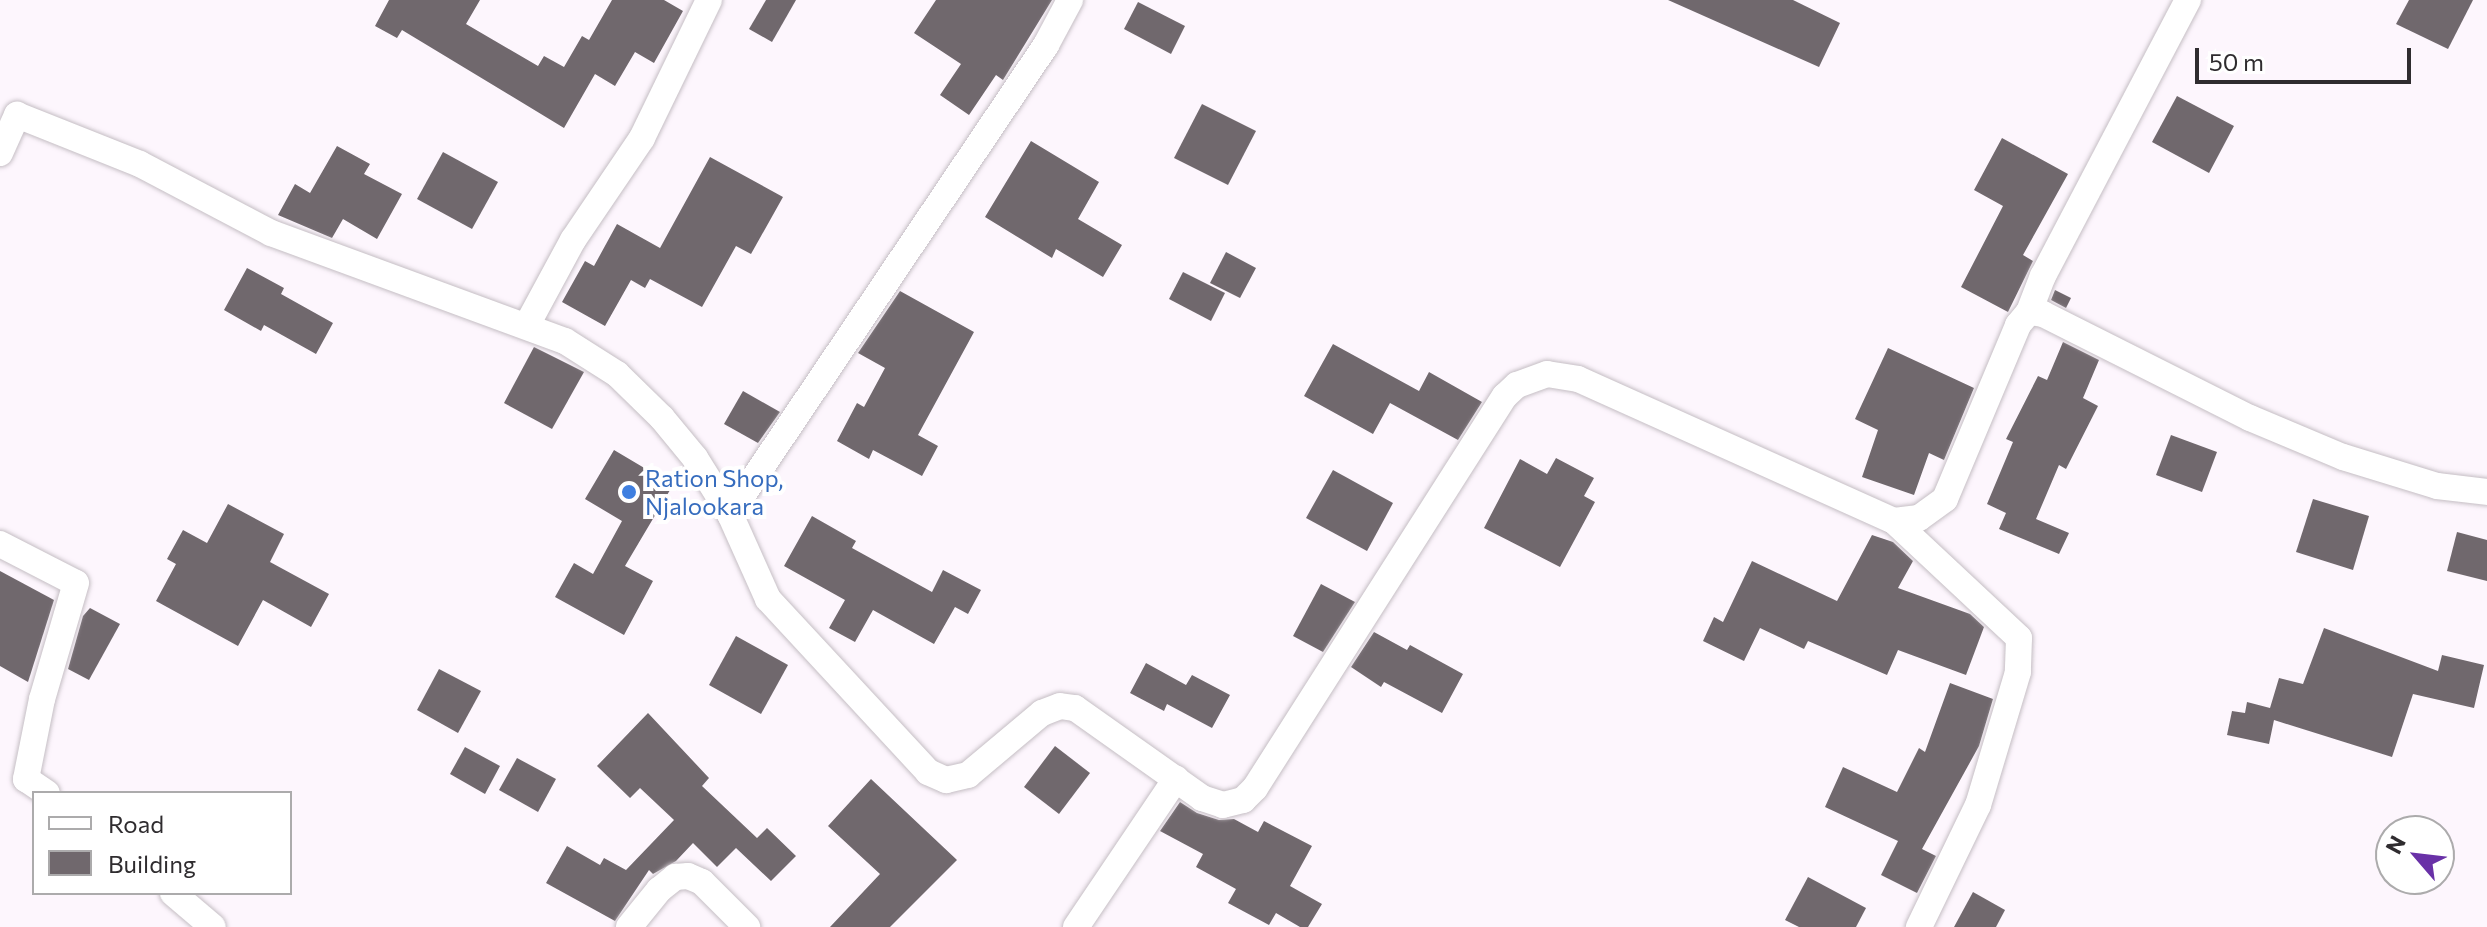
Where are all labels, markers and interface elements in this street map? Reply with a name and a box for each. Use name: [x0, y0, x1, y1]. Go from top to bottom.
scale bar: [2199, 32, 2415, 82]
text: 50 m: [2209, 47, 2264, 76]
place label: Ration Shop, Njalookara: [645, 464, 784, 520]
marker: Ration Shop, Njalookara: [620, 483, 638, 501]
legend: [32, 791, 292, 895]
text: Road: [108, 809, 164, 838]
north arrow: [2375, 815, 2455, 895]
text: N: [2379, 831, 2411, 858]
text: Building: [108, 849, 196, 878]

